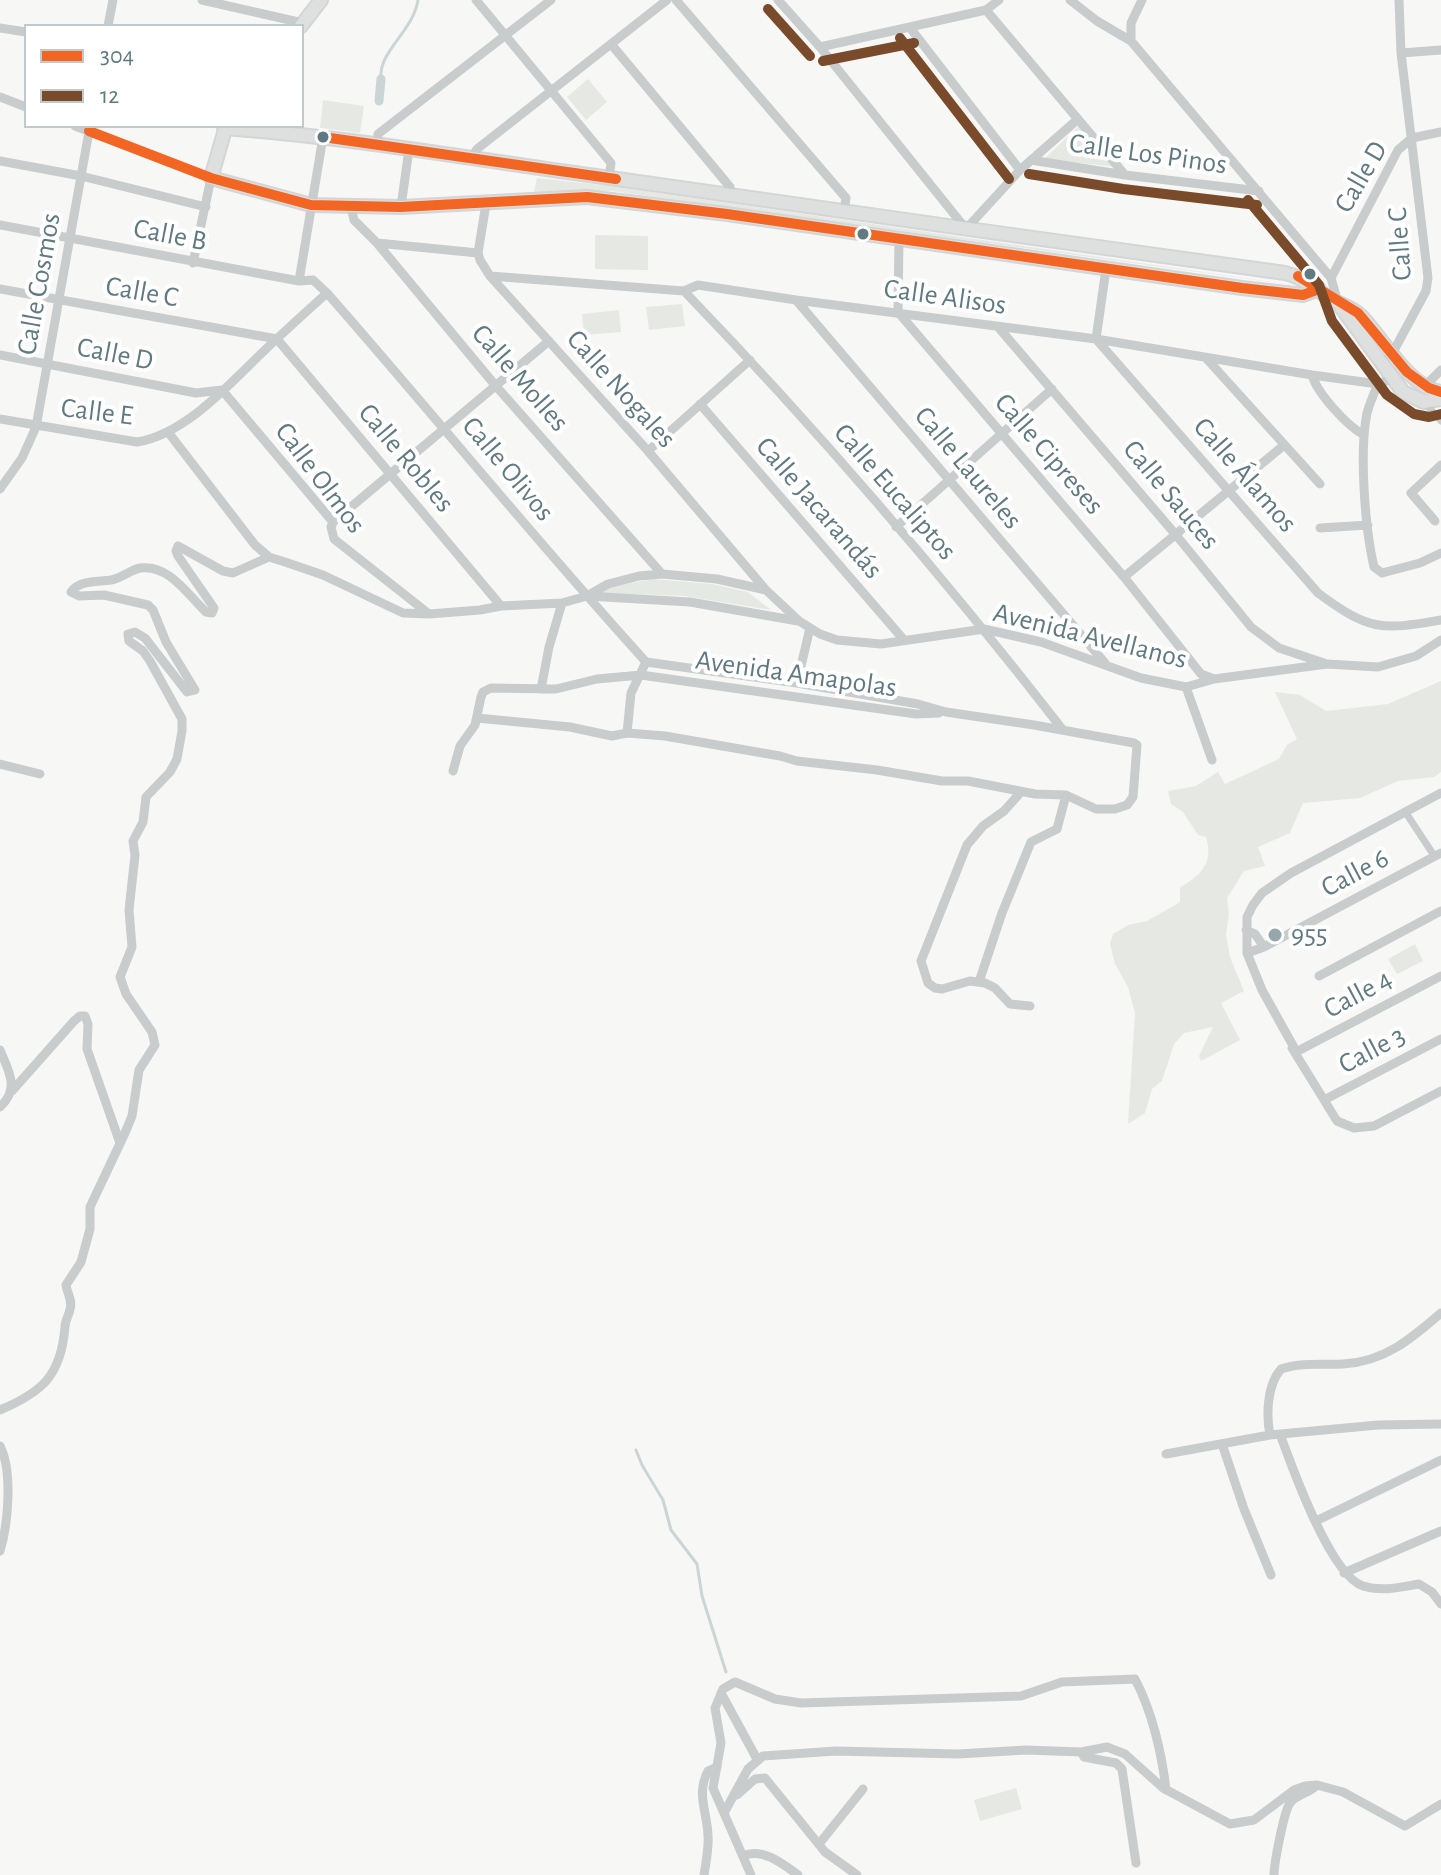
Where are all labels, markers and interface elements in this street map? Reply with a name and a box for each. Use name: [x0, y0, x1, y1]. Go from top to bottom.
legend: [24, 24, 304, 128]
text: 304: [100, 44, 134, 68]
text: 12: [100, 84, 119, 108]
street label: Calle Los Pinos: [1067, 126, 1229, 182]
unlabelled marker: [315, 129, 331, 145]
street label: Calle D: [1327, 135, 1395, 219]
street label: Calle C: [1381, 206, 1419, 282]
street label: Calle Cosmos: [10, 210, 68, 358]
street label: Calle B: [131, 211, 209, 259]
unlabelled marker: [855, 226, 871, 242]
unlabelled marker: [1302, 266, 1318, 282]
street label: Calle C: [103, 269, 181, 315]
street label: Calle Alisos: [882, 272, 1008, 322]
street label: Calle Molles: [464, 317, 576, 439]
street label: Calle Nogales: [559, 323, 683, 455]
street label: Calle D: [74, 330, 156, 378]
street label: Calle Cipreses: [987, 386, 1111, 522]
street label: Calle E: [59, 391, 135, 433]
street label: Calle Robles: [351, 397, 461, 519]
street label: Calle Laureles: [907, 400, 1029, 536]
street label: Calle Olivos: [455, 410, 561, 528]
street label: Calle Álamos: [1186, 411, 1304, 539]
street label: Calle Olmos: [267, 416, 373, 540]
street label: Calle Eucaliptos: [827, 417, 963, 567]
street label: Calle Jacarandás: [748, 430, 890, 586]
street label: Calle Sauces: [1115, 433, 1227, 557]
street label: Avenida Avellanos: [990, 596, 1190, 676]
street label: Avenida Amapolas: [693, 643, 899, 705]
street label: Calle 6: [1315, 841, 1395, 905]
place label: 955: [1291, 918, 1328, 952]
marker: 955: [1266, 926, 1284, 944]
street label: Calle 4: [1318, 962, 1398, 1026]
street label: Calle 3: [1333, 1019, 1411, 1081]

